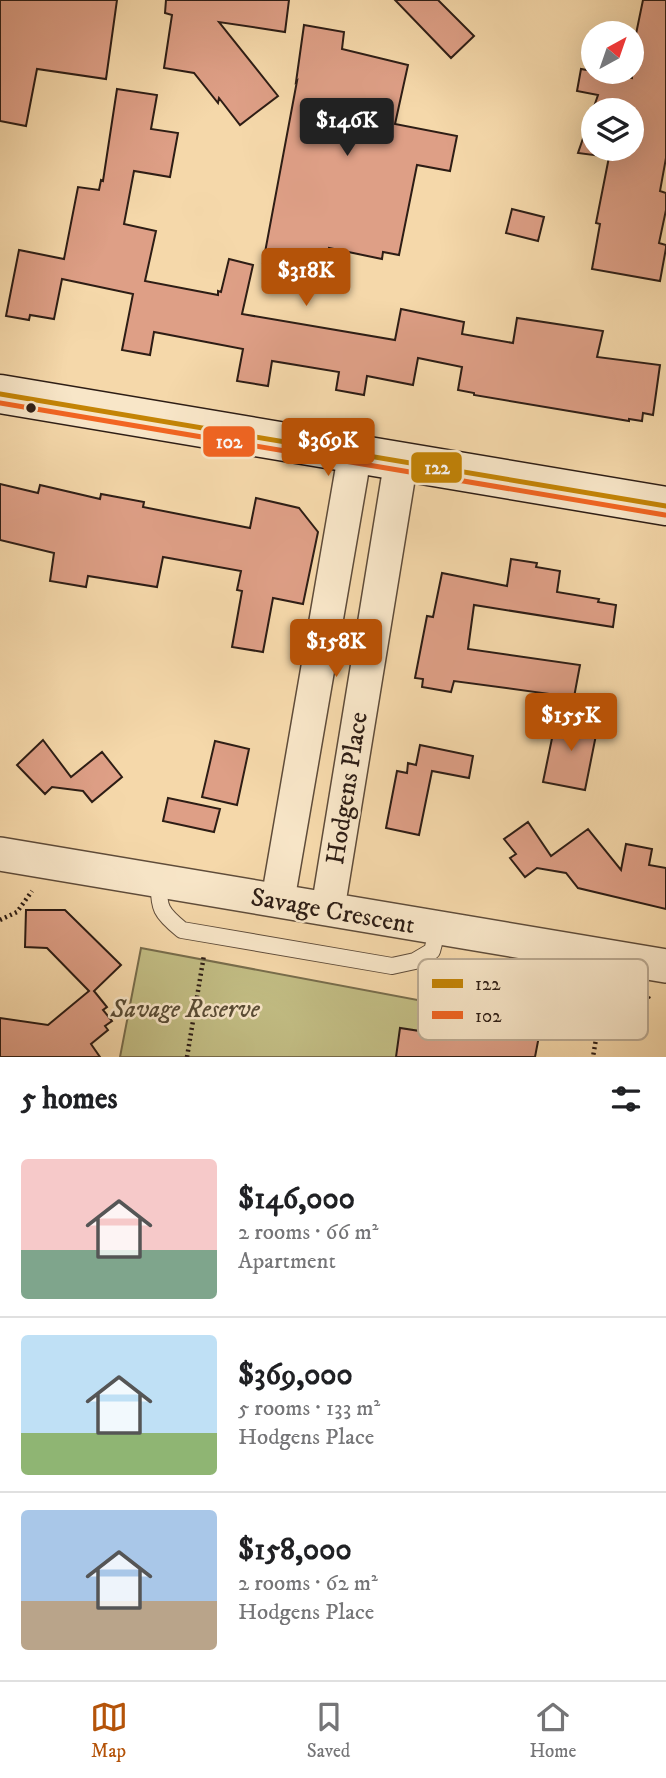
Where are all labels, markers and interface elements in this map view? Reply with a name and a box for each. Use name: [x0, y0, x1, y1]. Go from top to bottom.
north arrow: [581, 21, 644, 84]
map controls: [581, 21, 644, 161]
button: layers: [581, 98, 644, 161]
pin: $146K: [298, 99, 396, 158]
text: $146K: [316, 106, 378, 135]
pin: $318K: [257, 248, 355, 308]
text: $318K: [277, 256, 335, 285]
unlabelled marker: [24, 401, 38, 415]
pin: $369K: [279, 419, 377, 478]
line badge: 102: [202, 425, 256, 458]
text: $369K: [298, 426, 358, 455]
text: 102: [216, 431, 243, 454]
line badge: 122: [410, 451, 463, 484]
text: 122: [424, 457, 450, 480]
pin: $158K: [287, 620, 385, 679]
text: $158K: [306, 627, 366, 656]
pin: $155K: [522, 694, 620, 753]
text: $155K: [541, 701, 601, 730]
street label: Hodgens Place: [319, 710, 376, 867]
street label: Savage Crescent: [248, 881, 417, 942]
legend: [418, 959, 648, 1040]
text: 122: [475, 973, 501, 996]
park label: Savage Reserve: [109, 993, 261, 1026]
text: 102: [475, 1005, 502, 1028]
icon: filters: [607, 1080, 645, 1118]
text: 5 homes: [21, 1081, 117, 1118]
text: $146,000: [238, 1181, 355, 1218]
icon: home: [77, 1187, 161, 1271]
text: 2 rooms · 66 m²: [238, 1218, 378, 1247]
text: Apartment: [238, 1247, 336, 1276]
text: $369,000: [238, 1357, 353, 1394]
icon: home: [77, 1363, 161, 1447]
text: 5 rooms · 133 m²: [238, 1394, 380, 1423]
text: Hodgens Place: [238, 1423, 374, 1452]
text: $158,000: [238, 1532, 352, 1569]
icon: home: [77, 1538, 161, 1622]
text: 2 rooms · 62 m²: [238, 1569, 378, 1598]
text: Hodgens Place: [238, 1598, 374, 1627]
tab: Map: [90, 1698, 128, 1763]
tab: Saved: [307, 1698, 350, 1763]
tab: Home: [529, 1698, 576, 1763]

